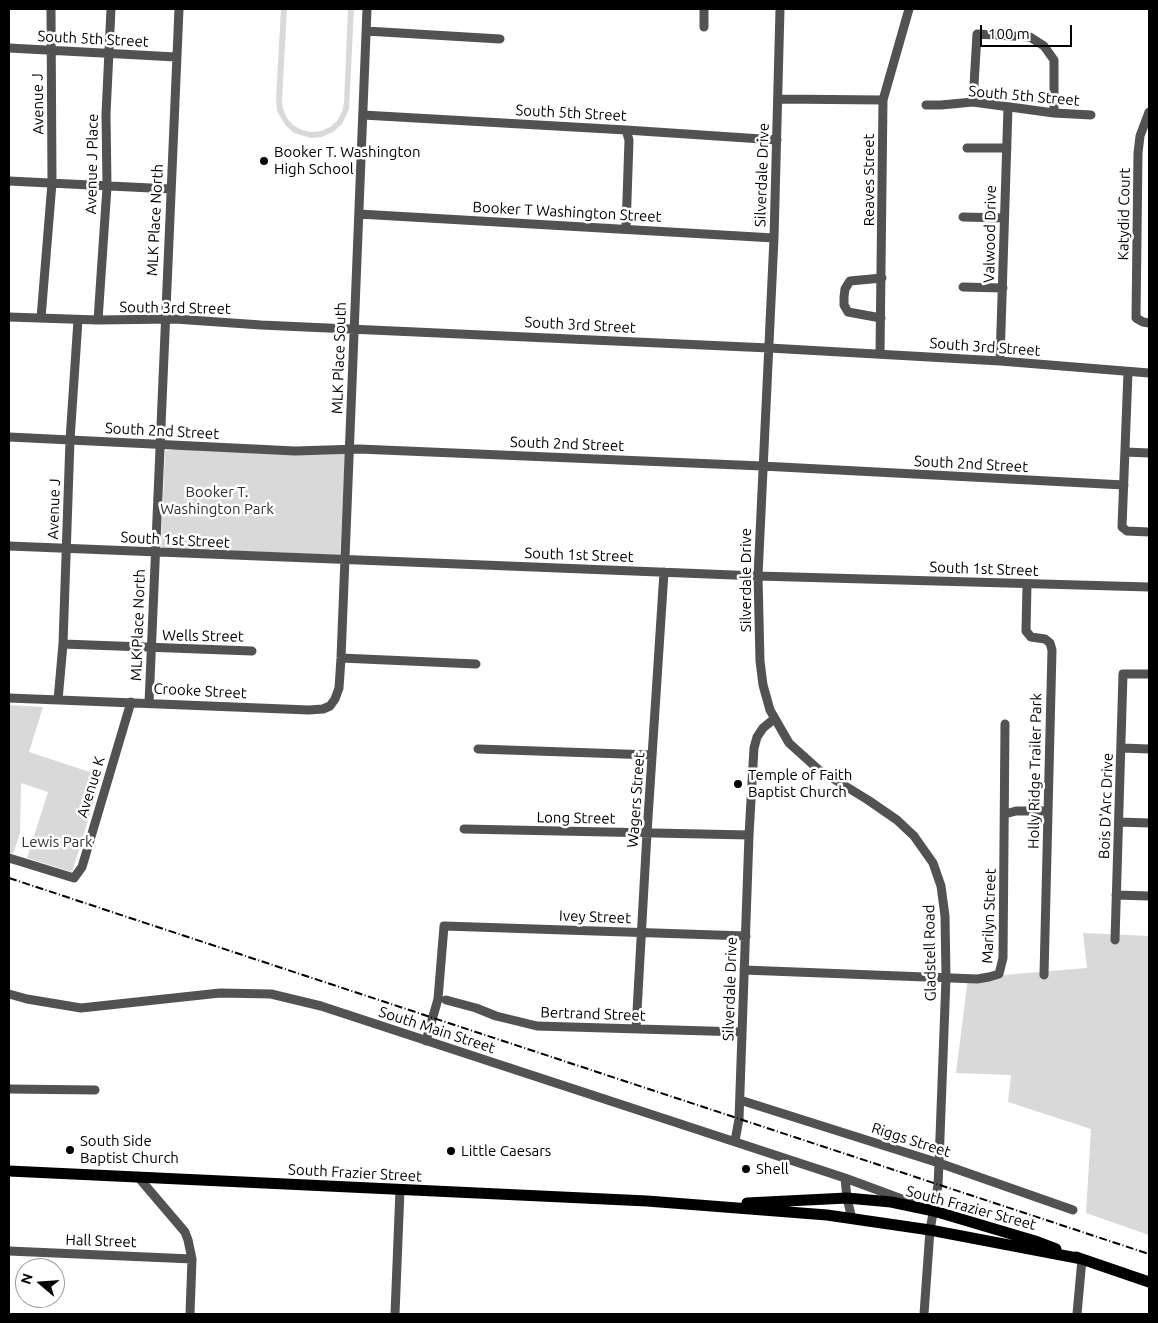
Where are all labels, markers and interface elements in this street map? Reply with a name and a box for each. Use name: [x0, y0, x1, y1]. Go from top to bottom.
scale bar: [983, 15, 1076, 47]
text: 100 m: [988, 25, 1030, 42]
street label: South 5th Street: [37, 27, 149, 51]
street label: Avenue J: [28, 73, 48, 135]
street label: South 5th Street: [968, 82, 1080, 110]
street label: South 5th Street: [515, 101, 627, 125]
street label: Avenue J Place: [82, 114, 102, 214]
street label: Silverdale Drive: [751, 123, 773, 227]
street label: Reaves Street: [860, 134, 878, 226]
place label: Booker T. Washington High School: [274, 143, 421, 178]
marker: Booker T. Washington High School: [258, 155, 270, 167]
street label: MLK Place North: [143, 164, 167, 276]
street label: Katydid Court: [1114, 168, 1134, 260]
street label: Valwood Drive: [980, 185, 1000, 283]
street label: Booker T Washington Street: [472, 198, 662, 226]
street label: South 3rd Street: [119, 298, 231, 318]
street label: MLK Place South: [328, 302, 350, 414]
street label: South 3rd Street: [524, 313, 636, 337]
street label: South 3rd Street: [929, 334, 1041, 360]
street label: South 2nd Street: [105, 419, 219, 443]
street label: South 2nd Street: [510, 433, 624, 455]
street label: South 2nd Street: [914, 452, 1028, 476]
street label: Avenue J: [44, 478, 64, 540]
park label: Booker T. Washington Park: [160, 483, 274, 518]
street label: South 1st Street: [120, 528, 230, 552]
street label: Silverdale Drive: [737, 528, 755, 632]
street label: South 1st Street: [524, 544, 634, 566]
street label: South 1st Street: [929, 558, 1039, 580]
street label: MLK Place North: [127, 569, 149, 681]
street label: Wells Street: [162, 626, 244, 646]
street label: Crooke Street: [153, 680, 247, 702]
street label: Holly Ridge Trailer Park: [1025, 693, 1045, 849]
street label: Wagers Street: [624, 752, 648, 848]
street label: Bois D'Arc Drive: [1095, 753, 1117, 859]
street label: Avenue K: [73, 754, 109, 820]
place label: Temple of Faith Baptist Church: [748, 766, 852, 801]
marker: Temple of Faith Baptist Church: [732, 778, 744, 790]
street label: Long Street: [536, 808, 616, 828]
park label: Lewis Park: [22, 833, 92, 851]
street label: Marilyn Street: [978, 868, 1000, 964]
street label: Gladstell Road: [920, 904, 940, 1002]
street label: Ivey Street: [559, 907, 631, 927]
street label: Silverdale Drive: [719, 937, 741, 1041]
street label: South Main Street: [377, 1003, 497, 1057]
street label: Bertrand Street: [540, 1003, 646, 1025]
street label: Riggs Street: [869, 1119, 953, 1161]
place label: South Side Baptist Church: [80, 1132, 179, 1167]
place label: Little Caesars: [461, 1142, 551, 1160]
marker: South Side Baptist Church: [64, 1144, 76, 1156]
marker: Little Caesars: [445, 1145, 457, 1157]
place label: Shell: [756, 1160, 789, 1178]
street label: South Frazier Street: [288, 1161, 422, 1185]
marker: Shell: [740, 1163, 752, 1175]
street label: South Frazier Street: [904, 1182, 1038, 1234]
street label: Hall Street: [65, 1231, 137, 1251]
north arrow: [15, 1258, 65, 1308]
text: N: [17, 1271, 36, 1286]

